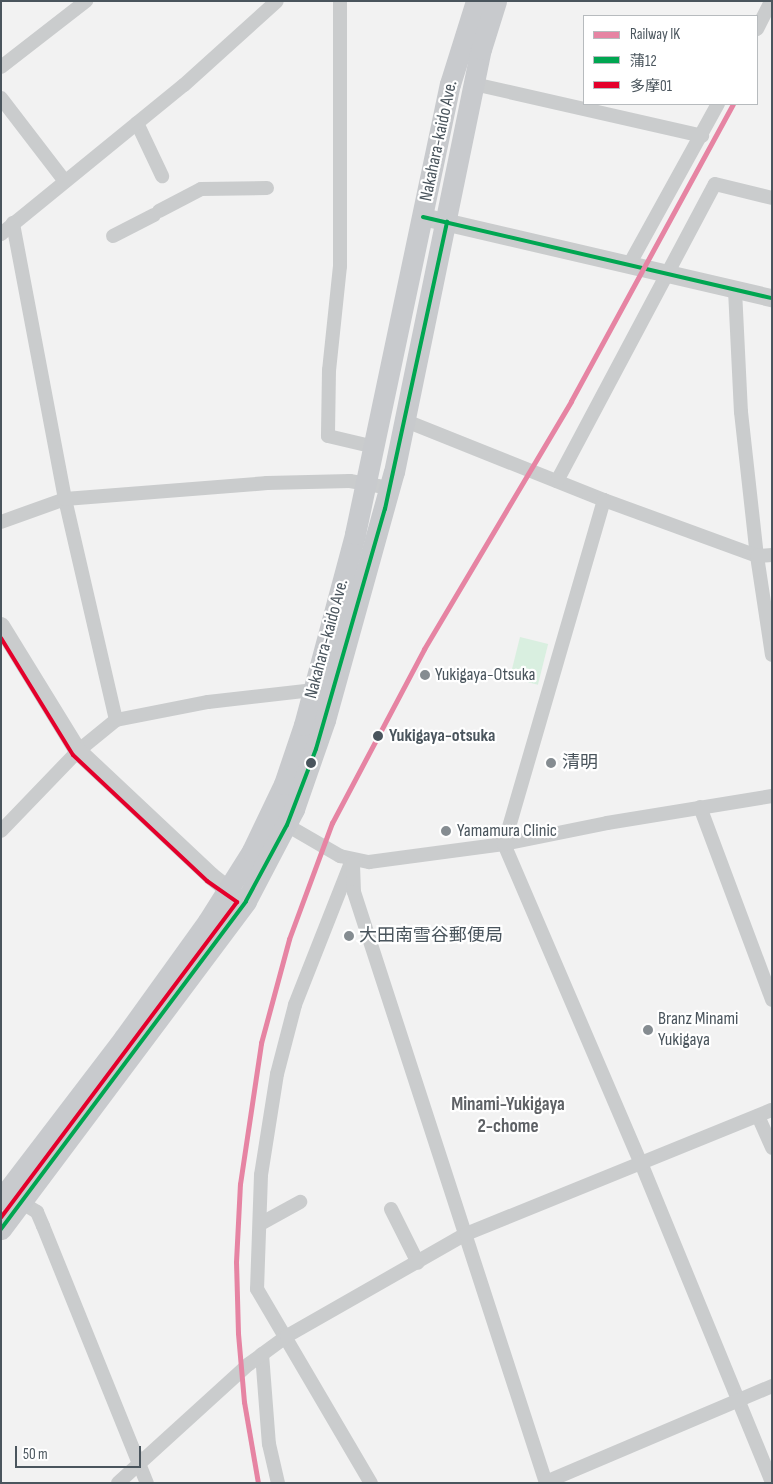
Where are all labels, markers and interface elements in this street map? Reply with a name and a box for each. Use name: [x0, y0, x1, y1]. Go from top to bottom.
legend: [583, 15, 758, 105]
text: Railway IK: [630, 25, 680, 44]
text: 蒲12: [630, 52, 657, 71]
text: 多摩01: [630, 77, 672, 96]
street label: Nakahara-kaido Ave.: [416, 79, 462, 203]
street label: Nakahara-kaido Ave.: [301, 577, 353, 701]
place label: Yukigaya-Otsuka: [435, 664, 536, 686]
marker: Yukigaya-Otsuka: [419, 669, 431, 681]
place label: Yukigaya-otsuka: [389, 725, 495, 747]
marker: Yukigaya-otsuka: [371, 729, 385, 743]
place label: 清明: [562, 752, 598, 774]
marker: 清明: [544, 756, 558, 770]
unlabelled marker: [306, 758, 316, 768]
place label: Yamamura Clinic: [457, 820, 557, 842]
marker: Yamamura Clinic: [439, 824, 453, 838]
place label: 大田南雪谷郵便局: [359, 925, 503, 947]
marker: 大田南雪谷郵便局: [343, 930, 355, 942]
place label: Branz Minami Yukigaya: [658, 1009, 738, 1052]
marker: Branz Minami Yukigaya: [642, 1024, 654, 1036]
district label: Minami-Yukigaya 2-chome: [451, 1094, 565, 1138]
scale bar: [18, 1436, 144, 1468]
text: 50 m: [23, 1445, 48, 1464]

